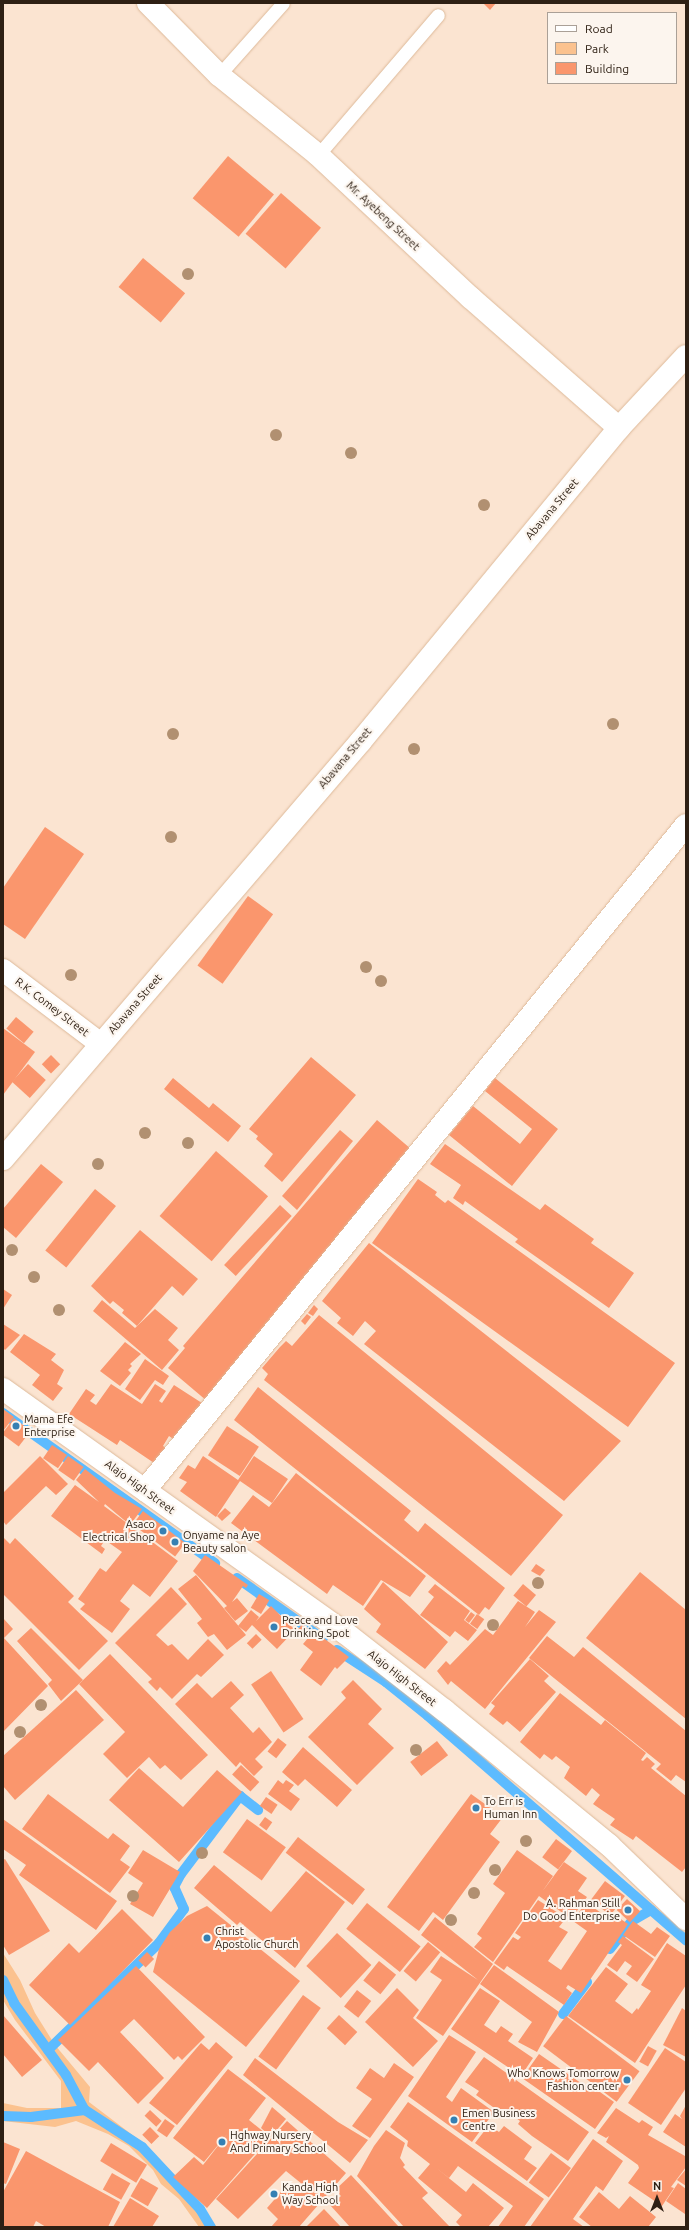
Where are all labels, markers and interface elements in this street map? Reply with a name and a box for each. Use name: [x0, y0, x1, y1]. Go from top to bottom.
legend: [547, 12, 677, 84]
text: Road: [585, 22, 613, 35]
text: Park: [585, 42, 609, 55]
text: Building: [585, 62, 629, 75]
street label: Mr. Ayebeng Street: [344, 179, 422, 253]
street label: Abavana Street: [523, 476, 581, 542]
street label: Abavana Street: [316, 725, 374, 791]
street label: Abavana Street: [105, 971, 165, 1037]
street label: R.K. Comey Street: [12, 975, 92, 1039]
place label: Mama Efe Enterprise: [24, 1413, 75, 1439]
marker: Mama Efe Enterprise: [11, 1421, 21, 1431]
street label: Alajo High Street: [102, 1457, 178, 1517]
place label: Asaco Electrical Shop: [83, 1518, 155, 1544]
marker: Asaco Electrical Shop: [158, 1526, 168, 1536]
place label: Onyame na Aye Beauty salon: [183, 1529, 260, 1555]
marker: Onyame na Aye Beauty salon: [170, 1537, 180, 1547]
place label: Peace and Love Drinking Spot: [282, 1614, 358, 1640]
marker: Peace and Love Drinking Spot: [269, 1622, 279, 1632]
street label: Alajo High Street: [365, 1647, 439, 1709]
place label: To Err is Human Inn: [484, 1795, 537, 1821]
marker: To Err is Human Inn: [471, 1803, 481, 1813]
place label: A. Rahman Still Do Good Enterprise: [523, 1897, 620, 1923]
marker: A. Rahman Still Do Good Enterprise: [623, 1905, 633, 1915]
place label: Christ Apostolic Church: [215, 1925, 299, 1951]
marker: Christ Apostolic Church: [202, 1933, 212, 1943]
place label: Who Knows Tomorrow Fashion center: [507, 2067, 619, 2093]
marker: Who Knows Tomorrow Fashion center: [622, 2075, 632, 2085]
place label: Emen Business Centre: [462, 2107, 535, 2133]
marker: Emen Business Centre: [449, 2115, 459, 2125]
place label: Hghway Nursery And Primary School: [230, 2129, 326, 2155]
marker: Hghway Nursery And Primary School: [217, 2137, 227, 2147]
north arrow: [637, 2178, 677, 2218]
text: N: [653, 2180, 661, 2192]
place label: Kanda High Way School: [282, 2181, 338, 2207]
marker: Kanda High Way School: [269, 2189, 279, 2199]

